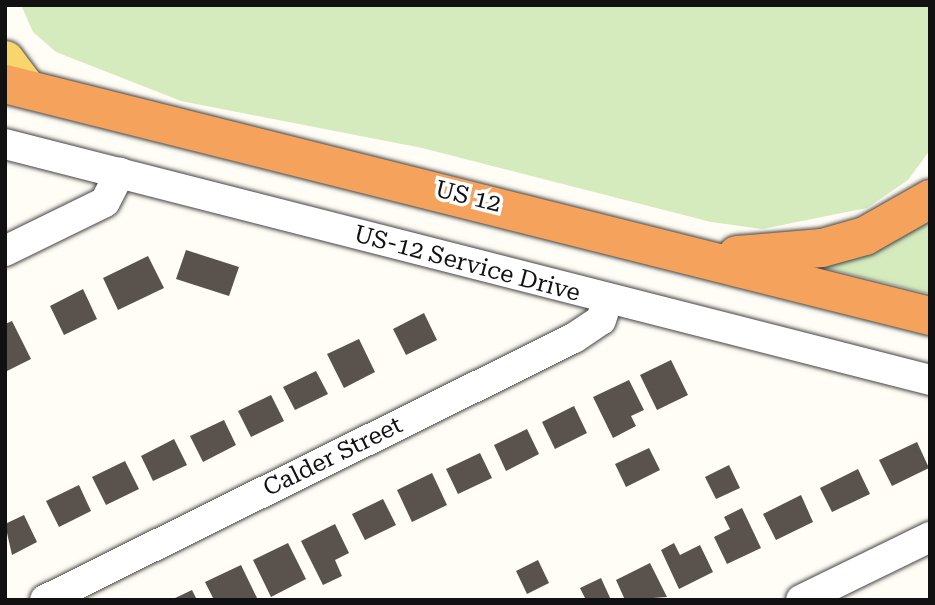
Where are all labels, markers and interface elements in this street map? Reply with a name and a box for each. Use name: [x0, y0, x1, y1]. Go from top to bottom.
street label: US 12: [432, 175, 504, 219]
street label: US-12 Service Drive: [351, 220, 583, 308]
street label: Calder Street: [259, 411, 407, 503]

